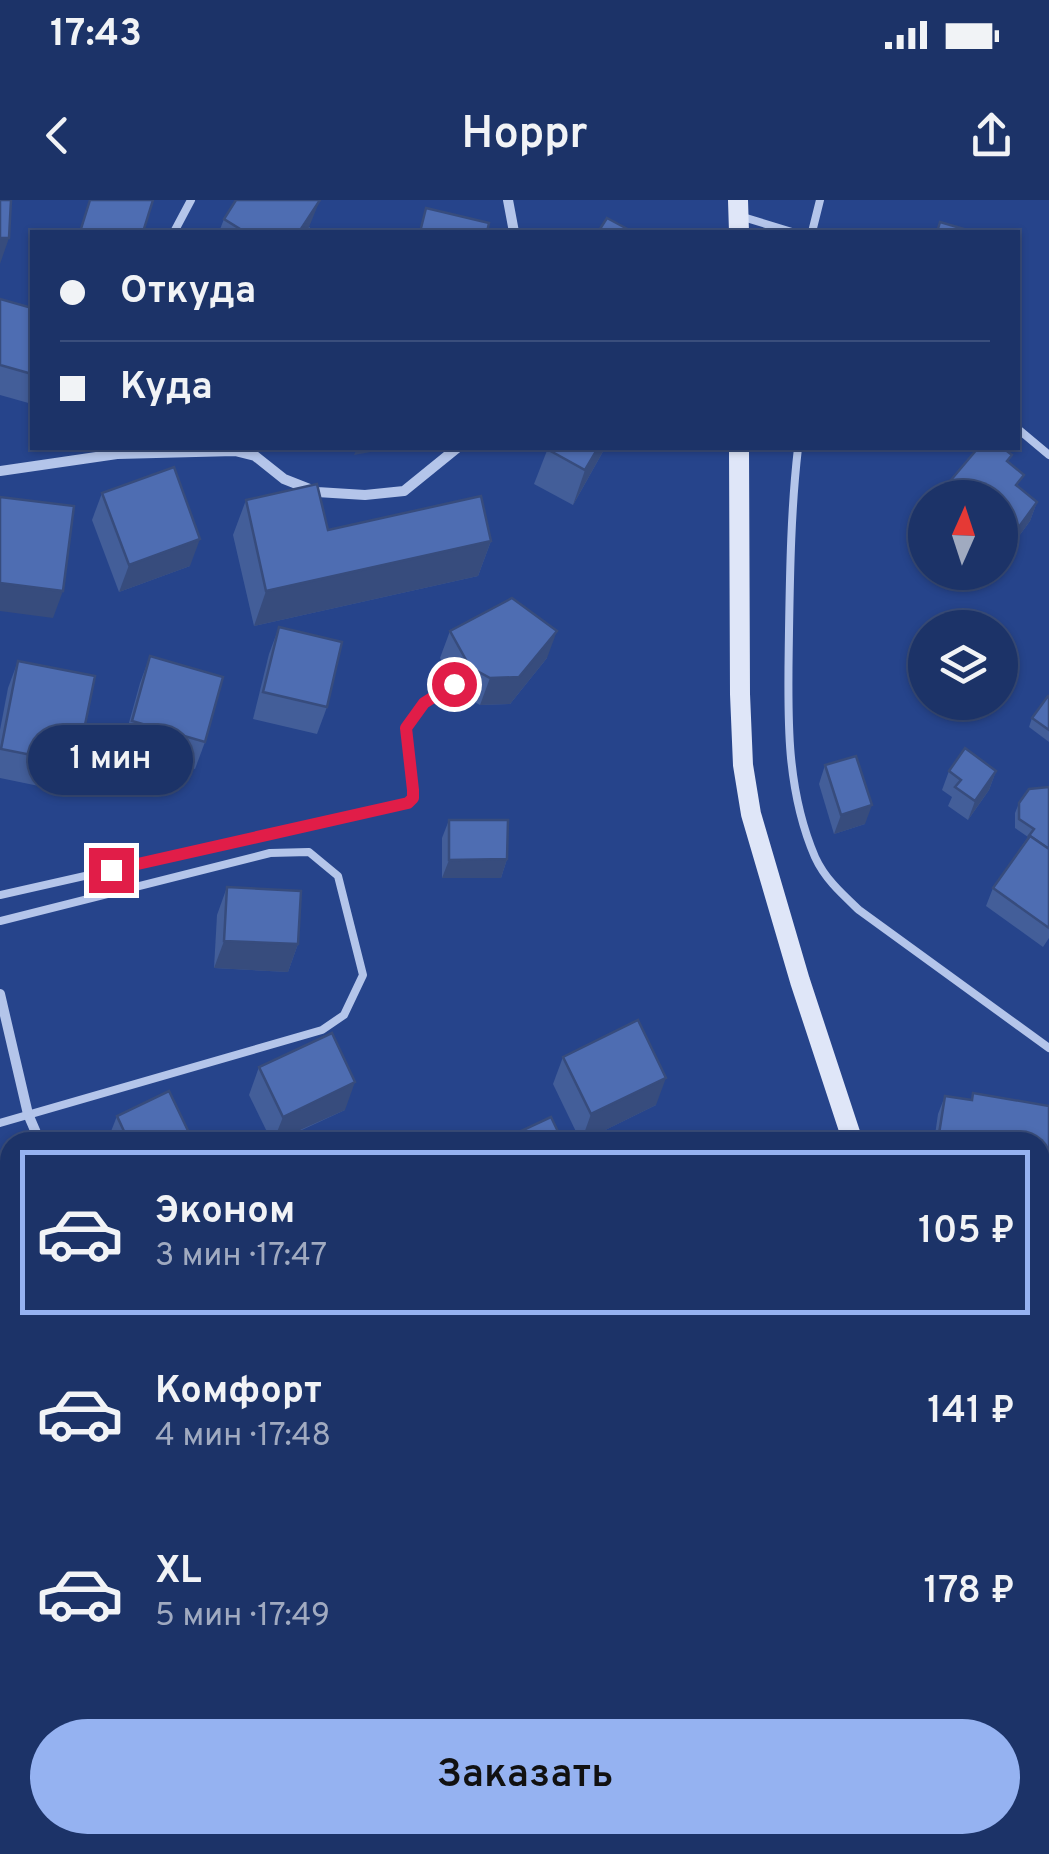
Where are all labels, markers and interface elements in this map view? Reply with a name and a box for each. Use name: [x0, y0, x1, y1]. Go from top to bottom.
text: 17:43: [50, 11, 142, 60]
text: Hoppr: [461, 107, 588, 164]
icon: back: [30, 108, 85, 163]
icon: share: [964, 108, 1019, 163]
text: Откуда: [120, 268, 256, 317]
text: Куда: [120, 364, 213, 413]
north arrow: [908, 480, 1018, 590]
map controls: [908, 480, 1018, 720]
button: layers: [908, 610, 1018, 720]
route start: [432, 662, 477, 707]
callout: 1 мин: [28, 725, 194, 795]
text: 1 мин: [70, 740, 151, 780]
route end: [89, 848, 134, 893]
icon: car: [35, 1188, 125, 1278]
text: Эконом: [155, 1188, 295, 1237]
text: 105 ₽: [918, 1208, 1015, 1257]
text: 3 мин · 17:47: [155, 1237, 327, 1277]
icon: car: [35, 1368, 125, 1458]
text: Комфорт: [155, 1368, 322, 1417]
text: 141 ₽: [927, 1388, 1015, 1437]
text: 4 мин · 17:48: [155, 1417, 331, 1457]
icon: car: [35, 1548, 125, 1638]
text: XL: [155, 1548, 202, 1597]
text: 178 ₽: [923, 1568, 1015, 1617]
text: 5 мин · 17:49: [155, 1597, 330, 1637]
button: Заказать: [30, 1719, 1020, 1834]

